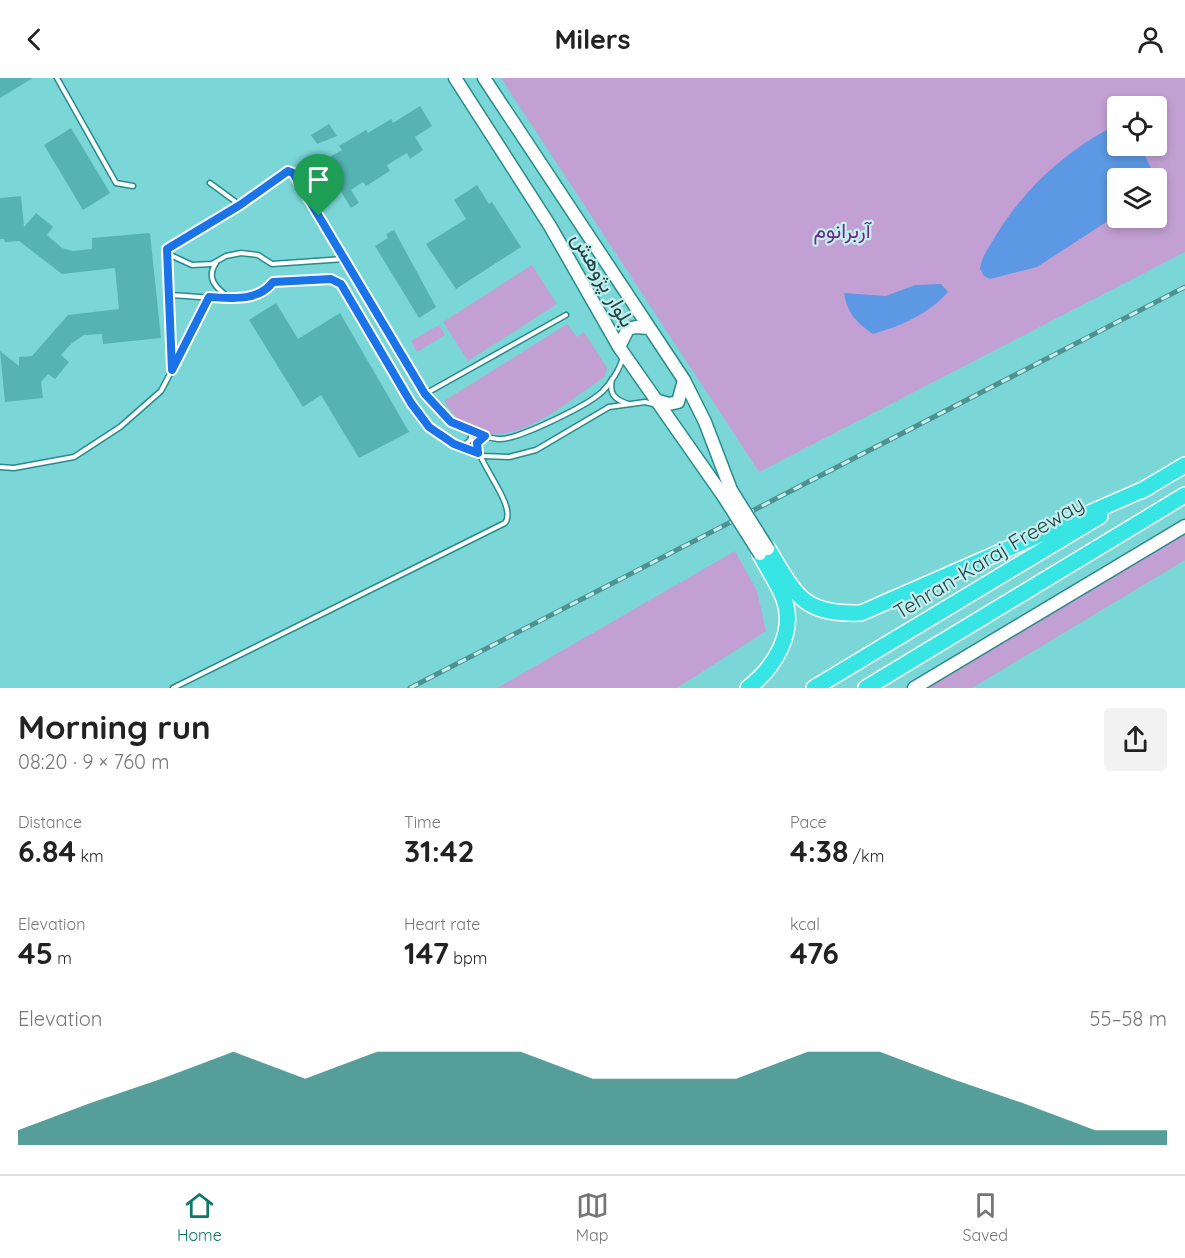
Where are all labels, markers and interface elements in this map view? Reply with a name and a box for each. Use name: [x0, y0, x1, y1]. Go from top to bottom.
text: Milers: [554, 22, 631, 56]
icon: back: [18, 23, 51, 56]
icon: person: [1134, 23, 1167, 56]
map controls: [1107, 96, 1167, 228]
button: locate: [1107, 96, 1167, 156]
pin: [293, 154, 344, 216]
icon: arrive: [302, 163, 335, 196]
button: layers: [1107, 168, 1167, 228]
park label: آربرانوم: [813, 217, 873, 245]
street label: بلوار پژوهش: [565, 228, 641, 332]
street label: Tehran-Karaj Freeway: [889, 490, 1088, 624]
text: Morning run: [18, 706, 211, 747]
button: share: [1104, 708, 1167, 771]
text: 08:20 · 9 × 760 m: [18, 749, 170, 774]
text: Distance: [18, 812, 82, 832]
text: Time: [404, 812, 441, 832]
text: Pace: [790, 812, 826, 832]
text: 6.84: [18, 832, 76, 870]
text: 31:42: [404, 832, 475, 870]
text: 4:38: [790, 832, 848, 870]
text: km: [76, 846, 104, 866]
text: /km: [848, 846, 884, 866]
text: Elevation: [18, 914, 85, 934]
text: Heart rate: [404, 914, 480, 934]
text: kcal: [790, 914, 820, 934]
text: 45: [18, 934, 53, 972]
text: 147: [404, 934, 449, 972]
text: 476: [790, 934, 839, 972]
text: m: [53, 948, 72, 968]
text: bpm: [449, 948, 487, 968]
text: Elevation: [18, 1006, 102, 1031]
text: 55–58 m: [1090, 1006, 1167, 1031]
tab: Home: [177, 1189, 222, 1245]
tab: Map: [576, 1189, 609, 1245]
tab: Saved: [962, 1189, 1008, 1245]

